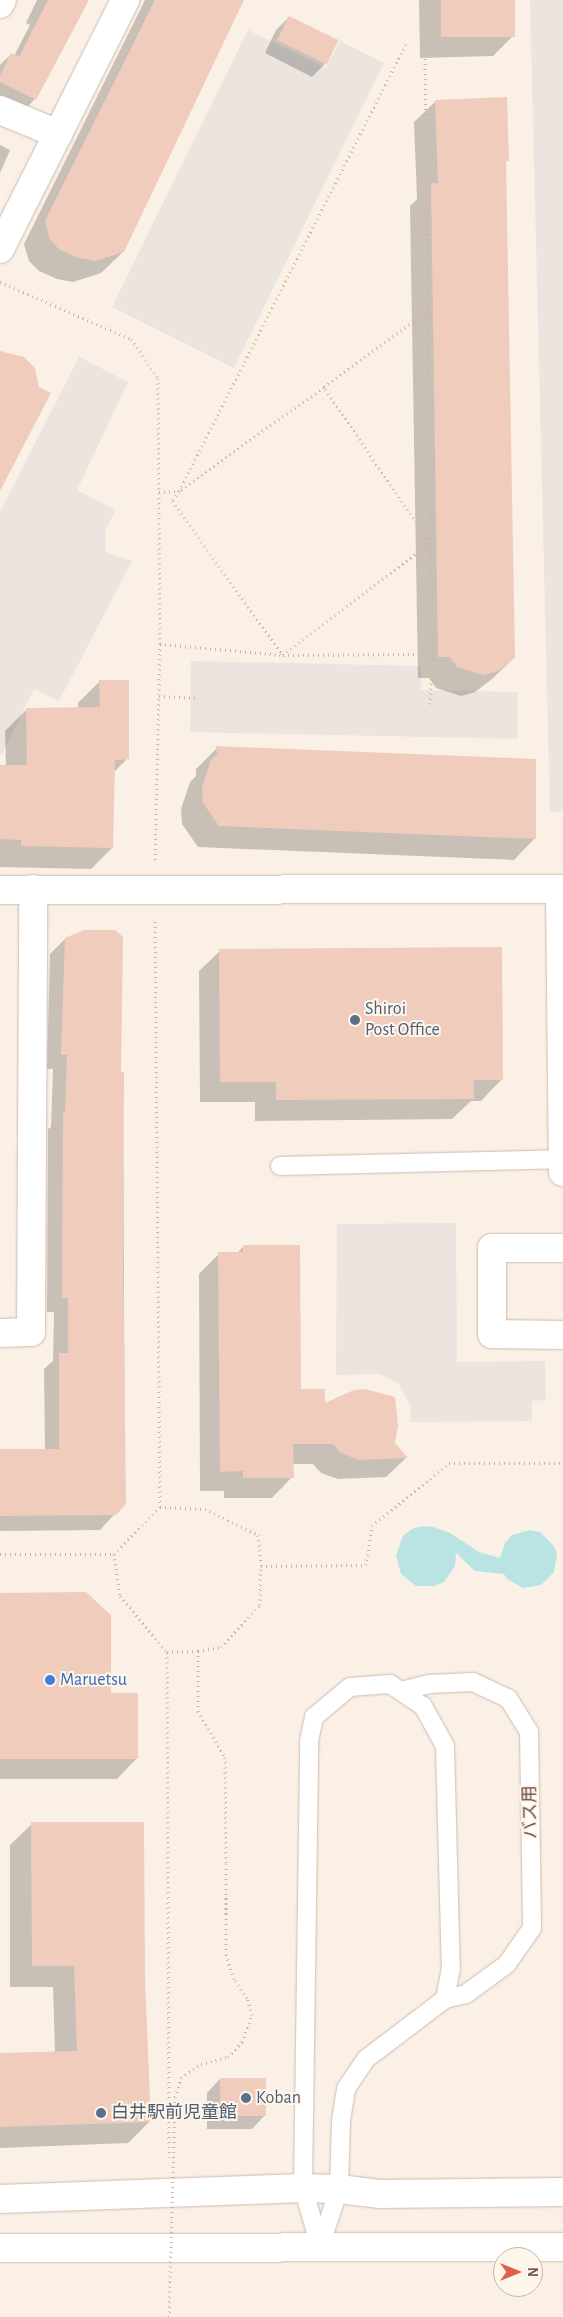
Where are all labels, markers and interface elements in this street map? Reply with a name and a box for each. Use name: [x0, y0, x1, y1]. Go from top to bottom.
place label: Shiroi Post Office: [365, 999, 440, 1042]
marker: Shiroi Post Office: [349, 1014, 361, 1026]
place label: Maruetsu: [60, 1669, 127, 1691]
marker: Maruetsu: [44, 1674, 56, 1686]
street label: バス用: [520, 1785, 542, 1839]
place label: Koban: [256, 2087, 301, 2109]
marker: Koban: [240, 2092, 252, 2104]
place label: 白井駅前児童館: [111, 2102, 237, 2124]
marker: 白井駅前児童館: [95, 2107, 107, 2119]
north arrow: [493, 2247, 543, 2297]
text: N: [525, 2267, 539, 2277]

